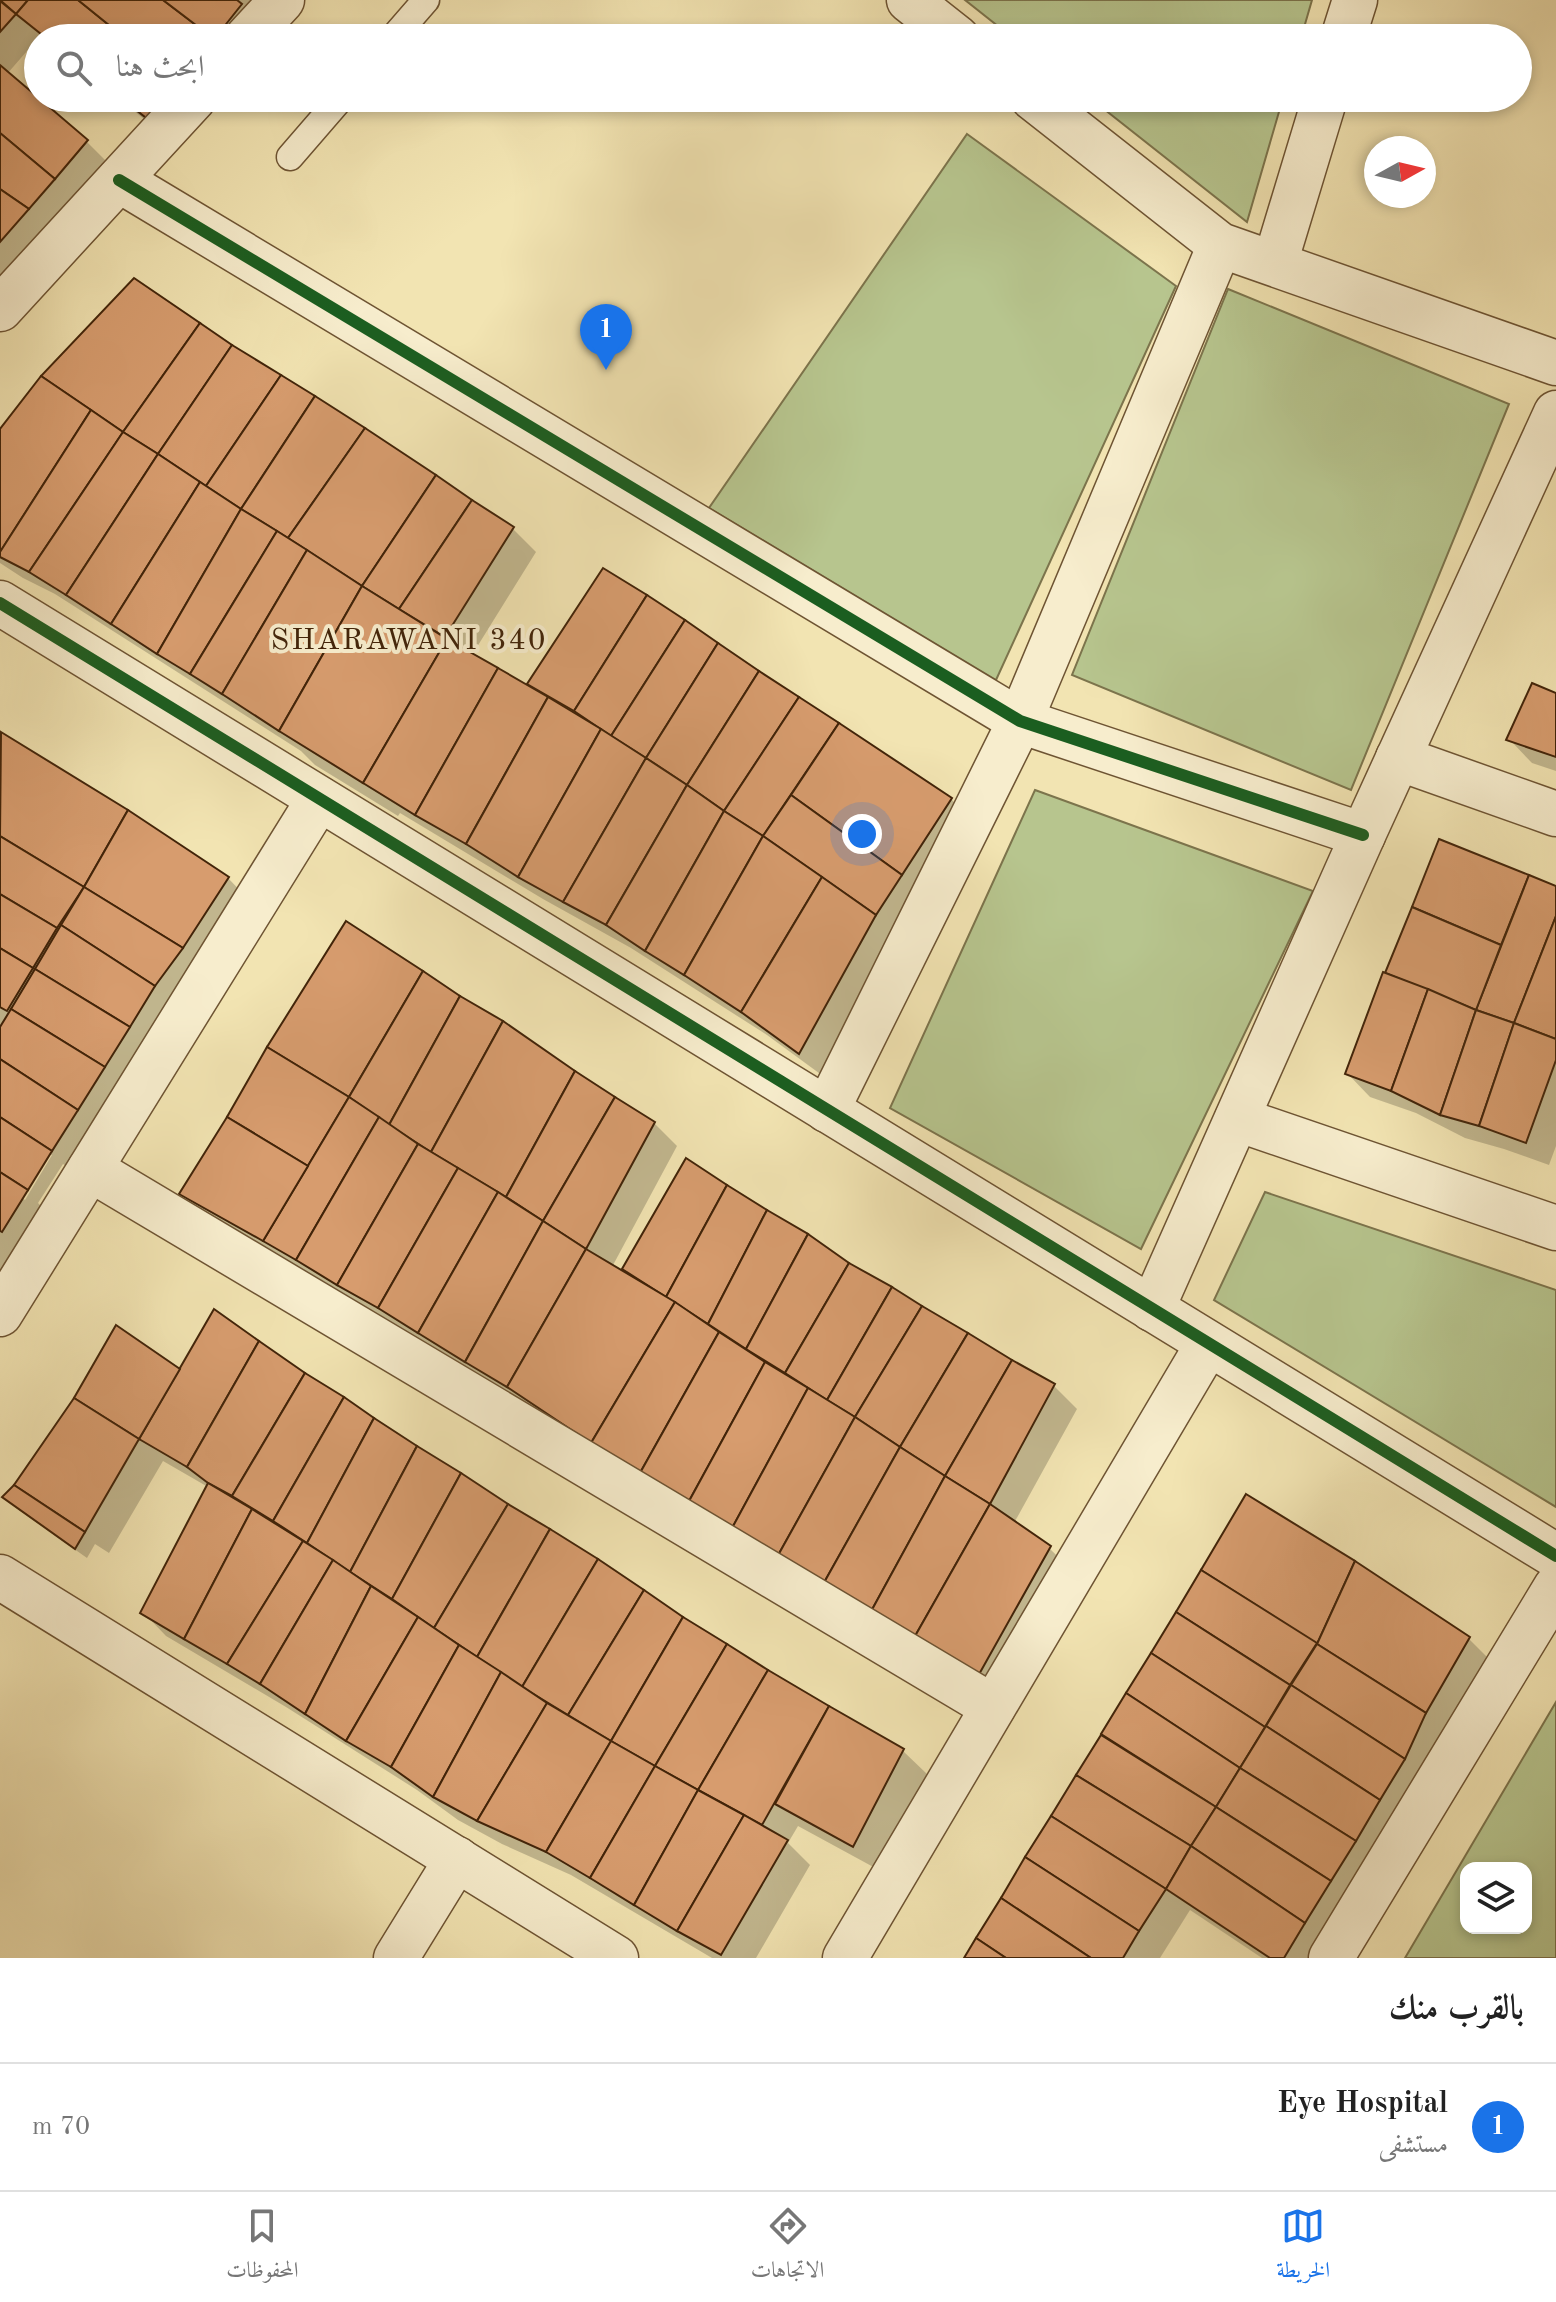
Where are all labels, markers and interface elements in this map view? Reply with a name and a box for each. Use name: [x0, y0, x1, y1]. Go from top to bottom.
search box: [24, 24, 1532, 112]
icon: search: [52, 46, 96, 90]
text: ابحث هنا: [116, 53, 204, 83]
north arrow: [1364, 136, 1436, 208]
pin: 1: [580, 304, 632, 370]
district label: SHARAWANI 340: [271, 626, 547, 656]
your location: [842, 814, 882, 854]
map controls: [1460, 1862, 1532, 1934]
button: layers: [1460, 1862, 1532, 1934]
text: بالقرب منك: [1389, 1992, 1524, 2026]
text: Eye Hospital: [1277, 2089, 1448, 2119]
text: 70 m: [32, 2114, 90, 2140]
text: 1: [1490, 2114, 1506, 2140]
text: مستشفى: [1379, 2132, 1448, 2158]
tab: المحفوظات: [226, 2204, 299, 2291]
tab: الاتجاهات: [751, 2204, 824, 2291]
tab: الخريطة: [1276, 2204, 1330, 2291]

